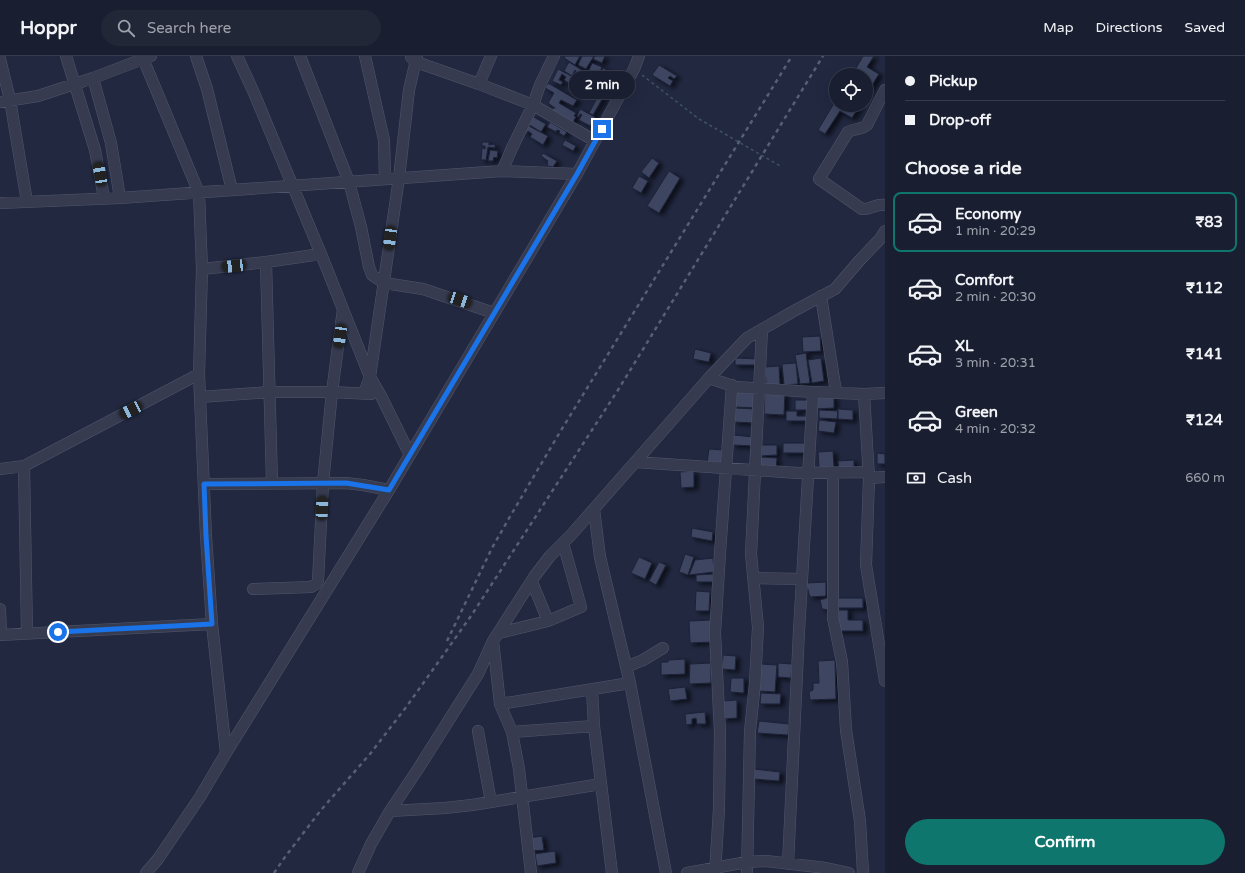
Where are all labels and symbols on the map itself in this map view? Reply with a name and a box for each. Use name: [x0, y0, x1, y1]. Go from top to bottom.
callout: 2 min: [569, 71, 635, 99]
route end: [593, 120, 611, 138]
car: [92, 161, 108, 187]
car: [382, 225, 398, 251]
car: [221, 259, 247, 273]
car: [447, 290, 473, 310]
car: [332, 323, 348, 349]
car: [118, 399, 144, 421]
car: [316, 496, 328, 520]
route start: [49, 623, 67, 641]

